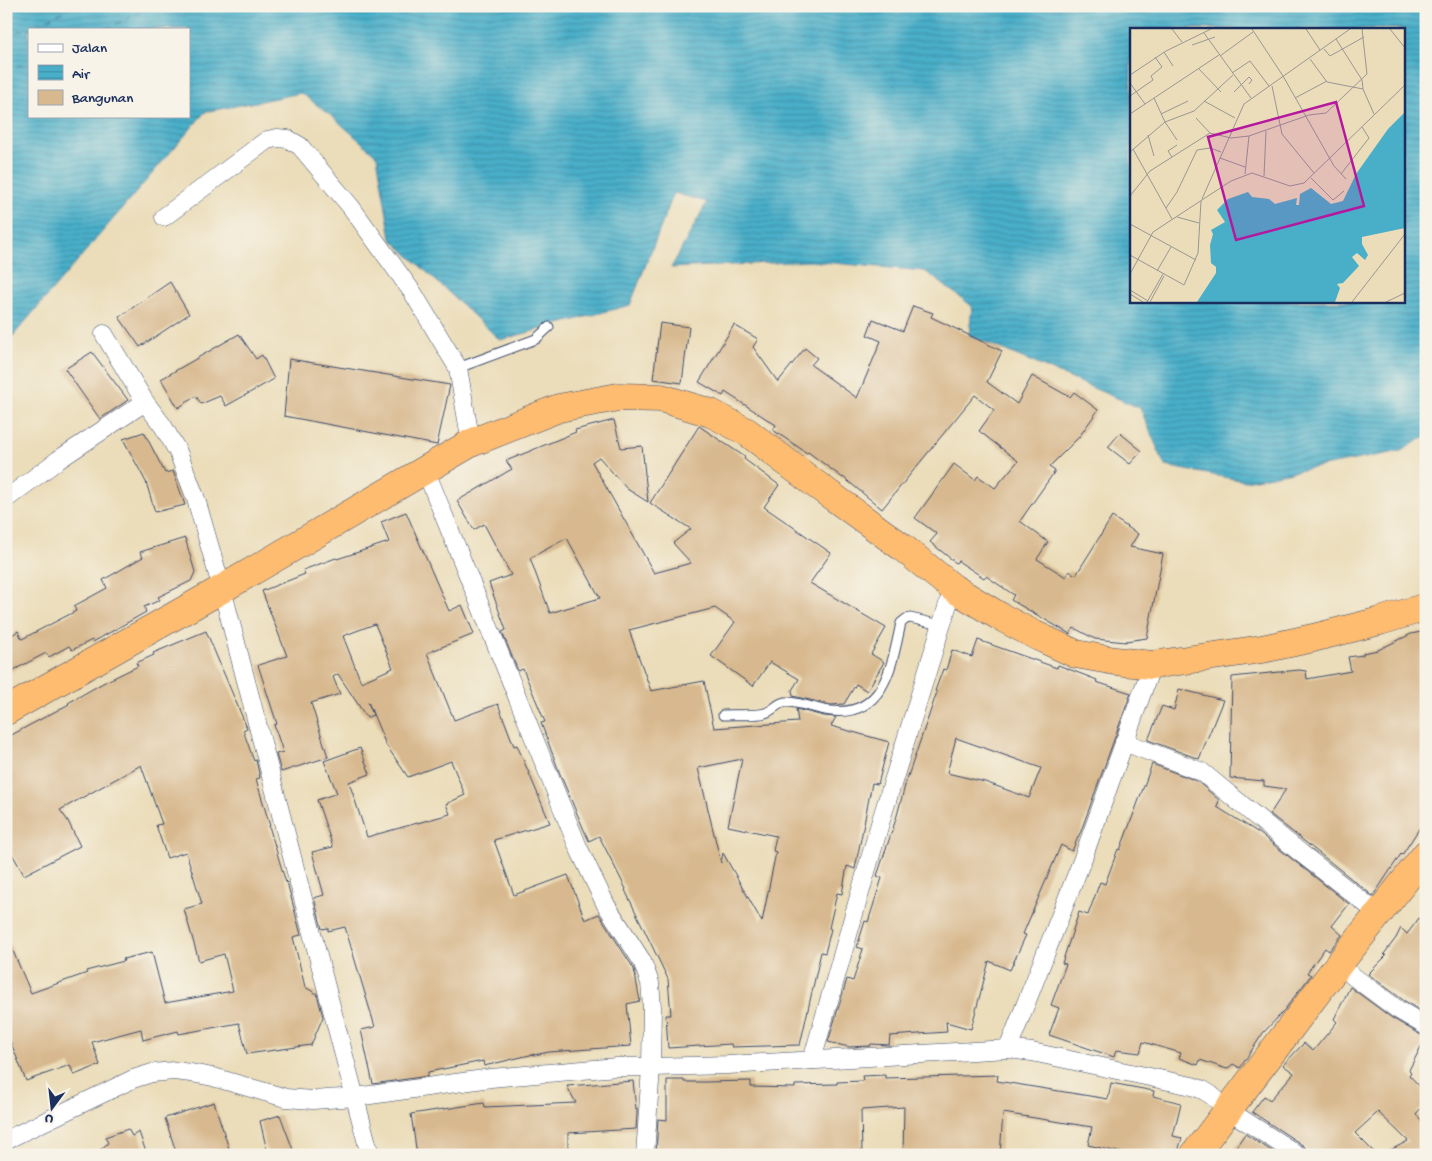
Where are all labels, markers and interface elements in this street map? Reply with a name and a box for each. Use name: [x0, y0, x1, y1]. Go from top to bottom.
legend: [28, 28, 190, 118]
inset map: [1130, 28, 1404, 302]
text: Jalan: [72, 40, 107, 58]
text: Air: [72, 66, 91, 84]
text: Bangunan: [71, 90, 133, 108]
north arrow: [28, 1084, 78, 1134]
text: U: [43, 1109, 55, 1127]

